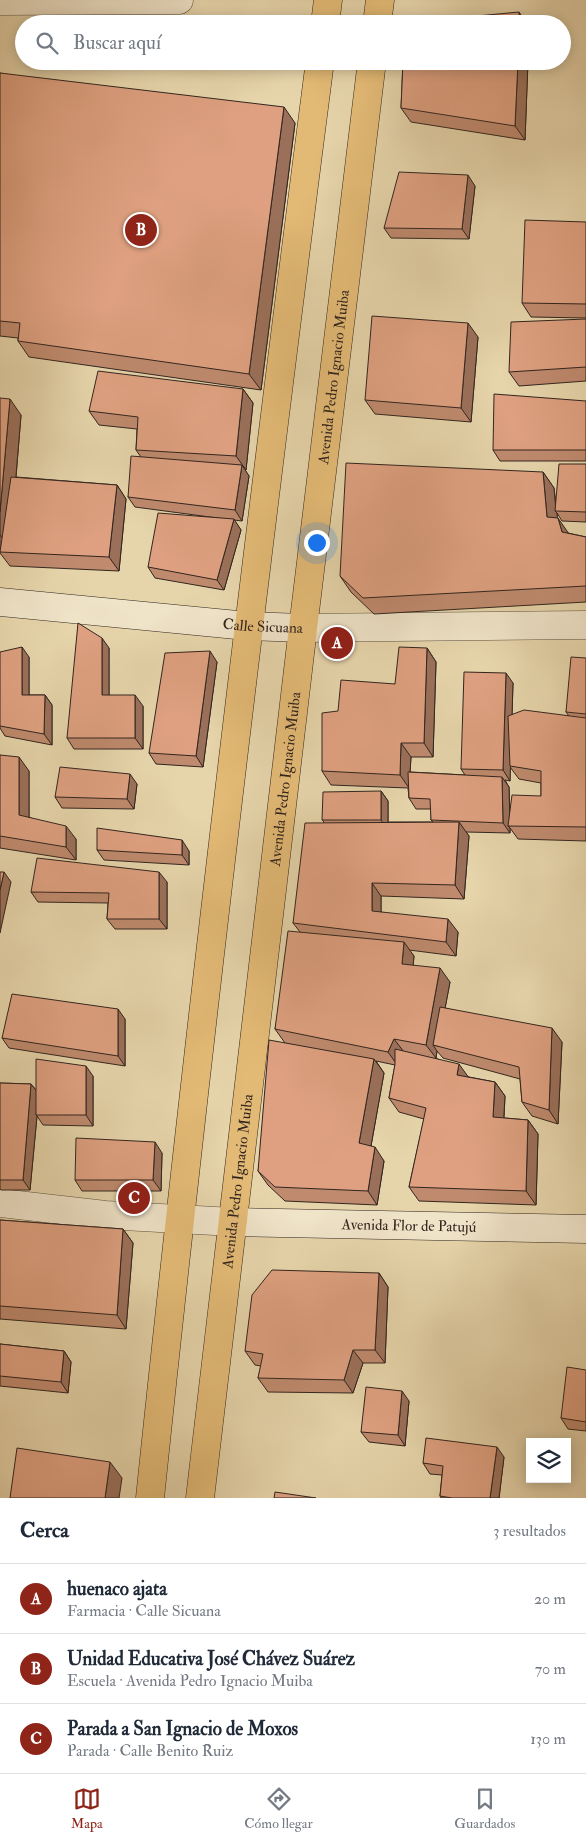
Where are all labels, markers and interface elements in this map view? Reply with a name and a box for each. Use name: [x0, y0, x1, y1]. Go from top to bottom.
search box: [15, 15, 571, 70]
icon: search: [33, 29, 61, 57]
text: Buscar aquí: [73, 31, 161, 55]
pin: B: [125, 211, 157, 249]
street label: Avenida Pedro Ignacio Muiba: [314, 288, 354, 466]
your location: [304, 530, 330, 556]
street label: Calle Sicuana: [222, 615, 304, 638]
pin: A: [321, 624, 353, 662]
street label: Avenida Pedro Ignacio Muiba: [266, 690, 305, 868]
street label: Avenida Pedro Ignacio Muiba: [218, 1092, 258, 1271]
pin: C: [118, 1179, 150, 1217]
street label: Avenida Flor de Patujú: [340, 1215, 477, 1237]
map controls: [526, 1438, 571, 1483]
button: layers: [526, 1438, 571, 1483]
text: Cerca: [20, 1517, 69, 1544]
text: 3 resultados: [493, 1521, 566, 1541]
text: huenaco ajata: [67, 1577, 167, 1601]
text: A: [31, 1589, 41, 1609]
text: 20 m: [534, 1589, 566, 1609]
text: Farmacia · Calle Sicuana: [67, 1601, 221, 1621]
text: Unidad Educativa José Chávez Suárez: [67, 1647, 355, 1671]
text: B: [31, 1659, 41, 1679]
text: 70 m: [535, 1659, 566, 1679]
text: Escuela · Avenida Pedro Ignacio Muiba: [67, 1671, 313, 1691]
text: Parada a San Ignacio de Moxos: [67, 1717, 298, 1741]
text: C: [30, 1729, 42, 1749]
text: 130 m: [530, 1729, 566, 1749]
text: Parada · Calle Benito Ruiz: [67, 1741, 233, 1761]
tab: Mapa: [71, 1785, 103, 1832]
tab: Cómo llegar: [244, 1785, 313, 1832]
tab: Guardados: [454, 1785, 515, 1832]

